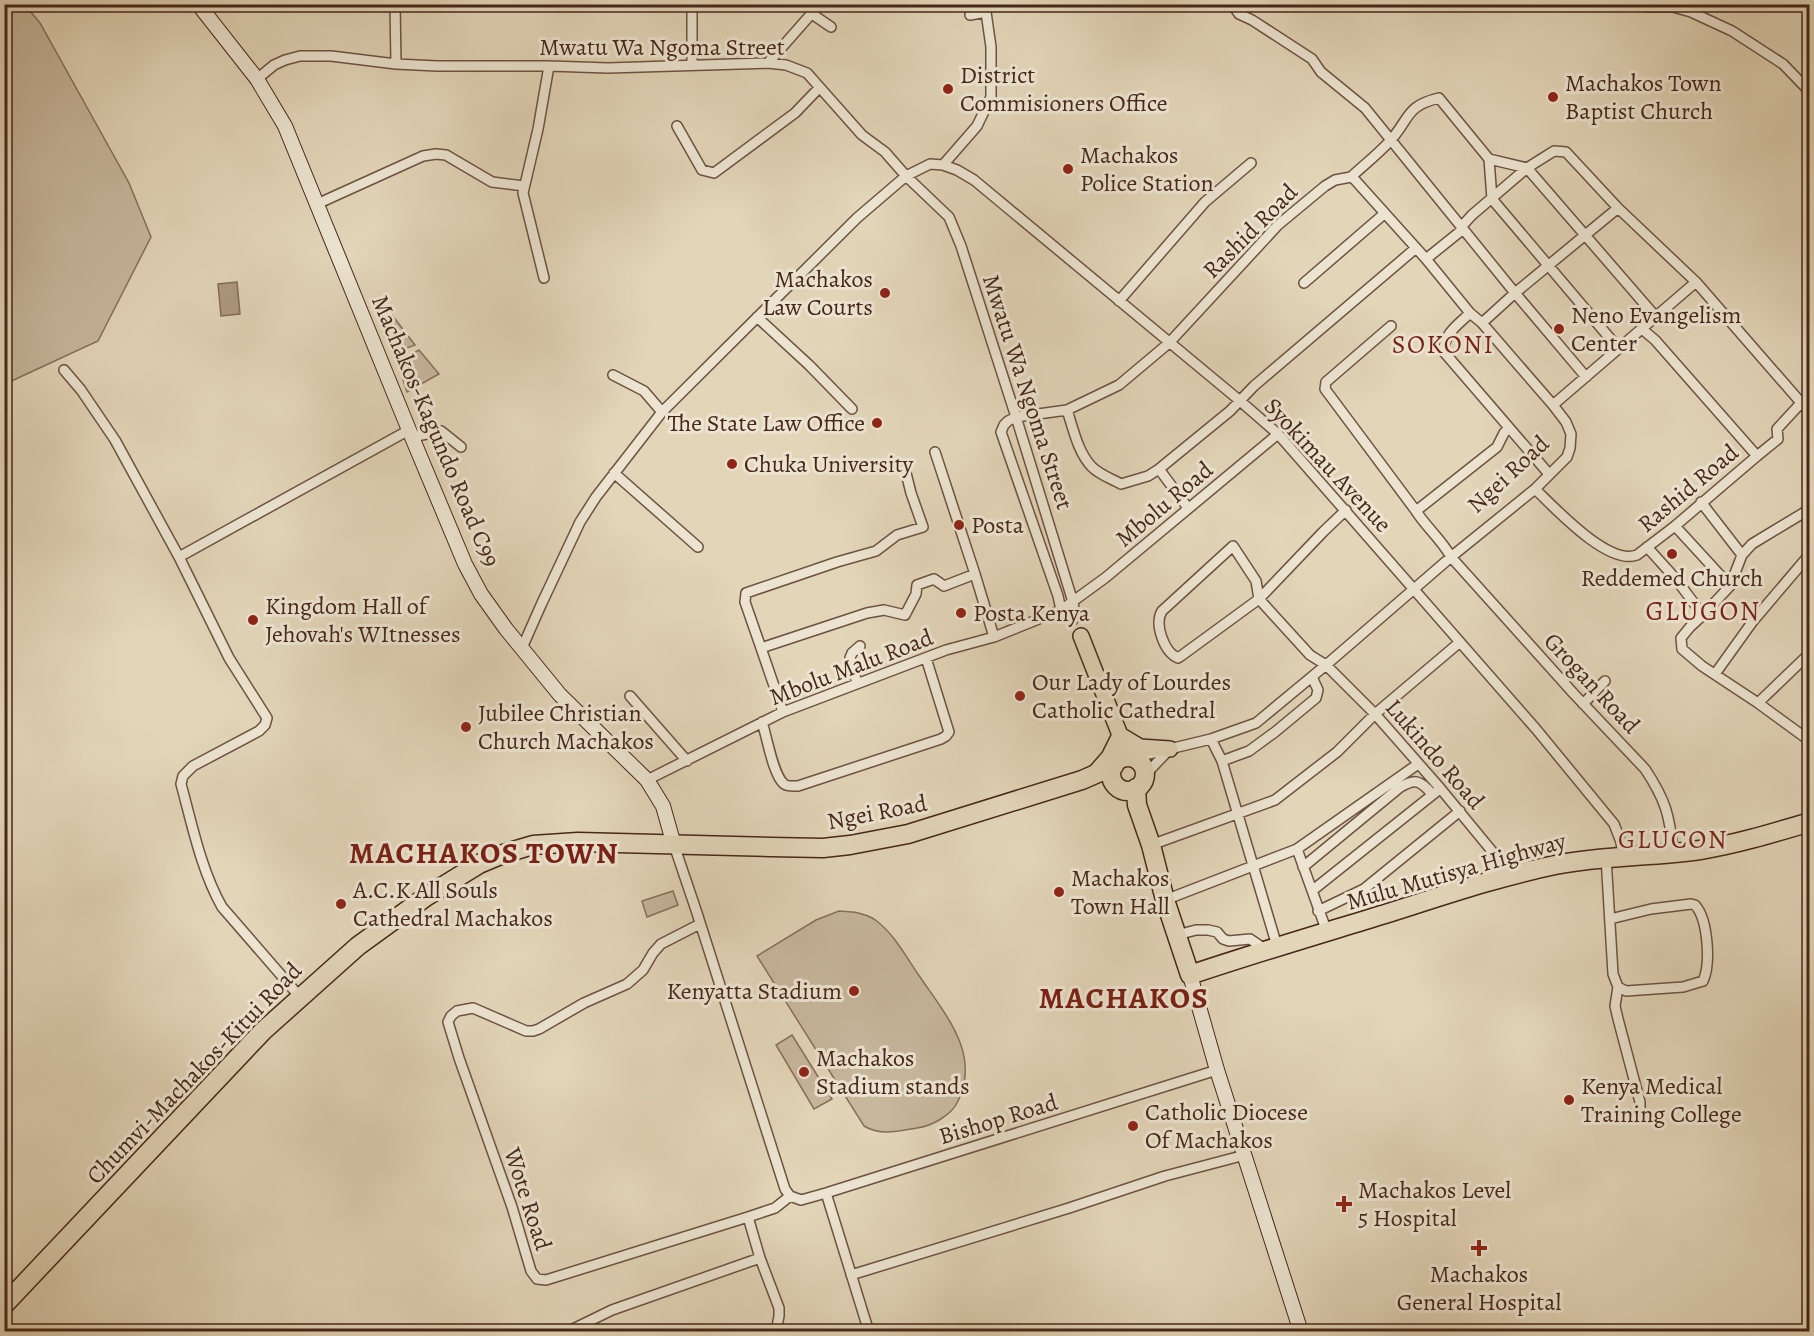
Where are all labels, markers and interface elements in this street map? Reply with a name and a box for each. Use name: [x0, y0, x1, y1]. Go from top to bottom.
street label: Mwatu Wa Ngoma Street: [539, 31, 785, 63]
place label: District Commisioners Office: [960, 59, 1168, 119]
place label: Machakos Town Baptist Church: [1565, 67, 1722, 127]
marker: District Commisioners Office: [941, 82, 955, 96]
marker: Machakos Town Baptist Church: [1546, 90, 1560, 104]
place label: Machakos Police Station: [1080, 139, 1214, 199]
marker: Machakos Police Station: [1061, 162, 1075, 176]
street label: Rashid Road: [1195, 176, 1305, 286]
place label: Machakos Law Courts: [762, 263, 873, 323]
street label: Mwatu Wa Ngoma Street: [975, 270, 1081, 514]
marker: Machakos Law Courts: [878, 286, 892, 300]
street label: Machakos-Kagundo Road C99: [364, 290, 508, 572]
place label: Neno Evangelism Center: [1571, 299, 1742, 359]
marker: Neno Evangelism Center: [1552, 322, 1566, 336]
district label: SOKONI: [1392, 327, 1494, 362]
street label: Syokimau Avenue: [1257, 391, 1399, 539]
place label: The State Law Office: [667, 407, 865, 439]
marker: The State Law Office: [870, 416, 884, 430]
street label: Ngei Road: [1460, 428, 1556, 520]
street label: Rashid Road: [1631, 436, 1745, 540]
place label: Chuka University: [744, 448, 914, 480]
street label: Mbolu Road: [1109, 454, 1220, 554]
marker: Chuka University: [725, 457, 739, 471]
place label: Posta: [971, 509, 1025, 541]
marker: Posta: [952, 518, 966, 532]
marker: Reddemed Church: [1665, 547, 1679, 561]
place label: Reddemed Church: [1581, 562, 1763, 594]
place label: Kingdom Hall of Jehovah's WItnesses: [265, 590, 461, 650]
district label: GLUGON: [1645, 593, 1761, 629]
place label: Posta Kenya: [973, 597, 1091, 629]
marker: Posta Kenya: [954, 606, 968, 620]
marker: Kingdom Hall of Jehovah's WItnesses: [246, 613, 260, 627]
street label: Mbolu Malu Road: [765, 621, 938, 713]
street label: Grogan Road: [1537, 626, 1647, 741]
place label: Our Lady of Lourdes Catholic Cathedral: [1032, 666, 1231, 726]
marker: Our Lady of Lourdes Catholic Cathedral: [1013, 689, 1027, 703]
street label: Lukindo Road: [1378, 692, 1492, 816]
place label: Jubilee Christian Church Machakos: [478, 697, 654, 757]
marker: Jubilee Christian Church Machakos: [459, 720, 473, 734]
street label: Ngei Road: [824, 787, 930, 837]
district label: GLUCON: [1618, 822, 1728, 857]
street label: Mulu Mutisya Highway: [1343, 824, 1570, 918]
district label: MACHAKOS TOWN: [349, 833, 619, 873]
place label: Machakos Town Hall: [1071, 862, 1170, 922]
place label: A.C.K All Souls Cathedral Machakos: [352, 874, 553, 934]
marker: Machakos Town Hall: [1052, 885, 1066, 899]
marker: A.C.K All Souls Cathedral Machakos: [334, 897, 348, 911]
street label: Chumvi-Machakos-Kitui Road: [79, 955, 309, 1191]
place label: Kenyatta Stadium: [666, 975, 842, 1007]
district label: MACHAKOS: [1039, 978, 1209, 1018]
marker: Kenyatta Stadium: [847, 984, 861, 998]
place label: Machakos Stadium stands: [816, 1042, 970, 1102]
marker: Machakos Stadium stands: [797, 1065, 811, 1079]
place label: Kenya Medical Training College: [1581, 1070, 1742, 1130]
street label: Bishop Road: [935, 1086, 1061, 1152]
marker: Kenya Medical Training College: [1562, 1093, 1576, 1107]
place label: Catholic Diocese Of Machakos: [1145, 1096, 1308, 1156]
marker: Catholic Diocese Of Machakos: [1126, 1119, 1140, 1133]
street label: Wote Road: [496, 1143, 560, 1254]
place label: Machakos Level 5 Hospital: [1358, 1174, 1511, 1234]
marker: Machakos Level 5 Hospital: [1335, 1195, 1353, 1213]
marker: Machakos General Hospital: [1470, 1239, 1488, 1257]
place label: Machakos General Hospital: [1397, 1258, 1561, 1318]

